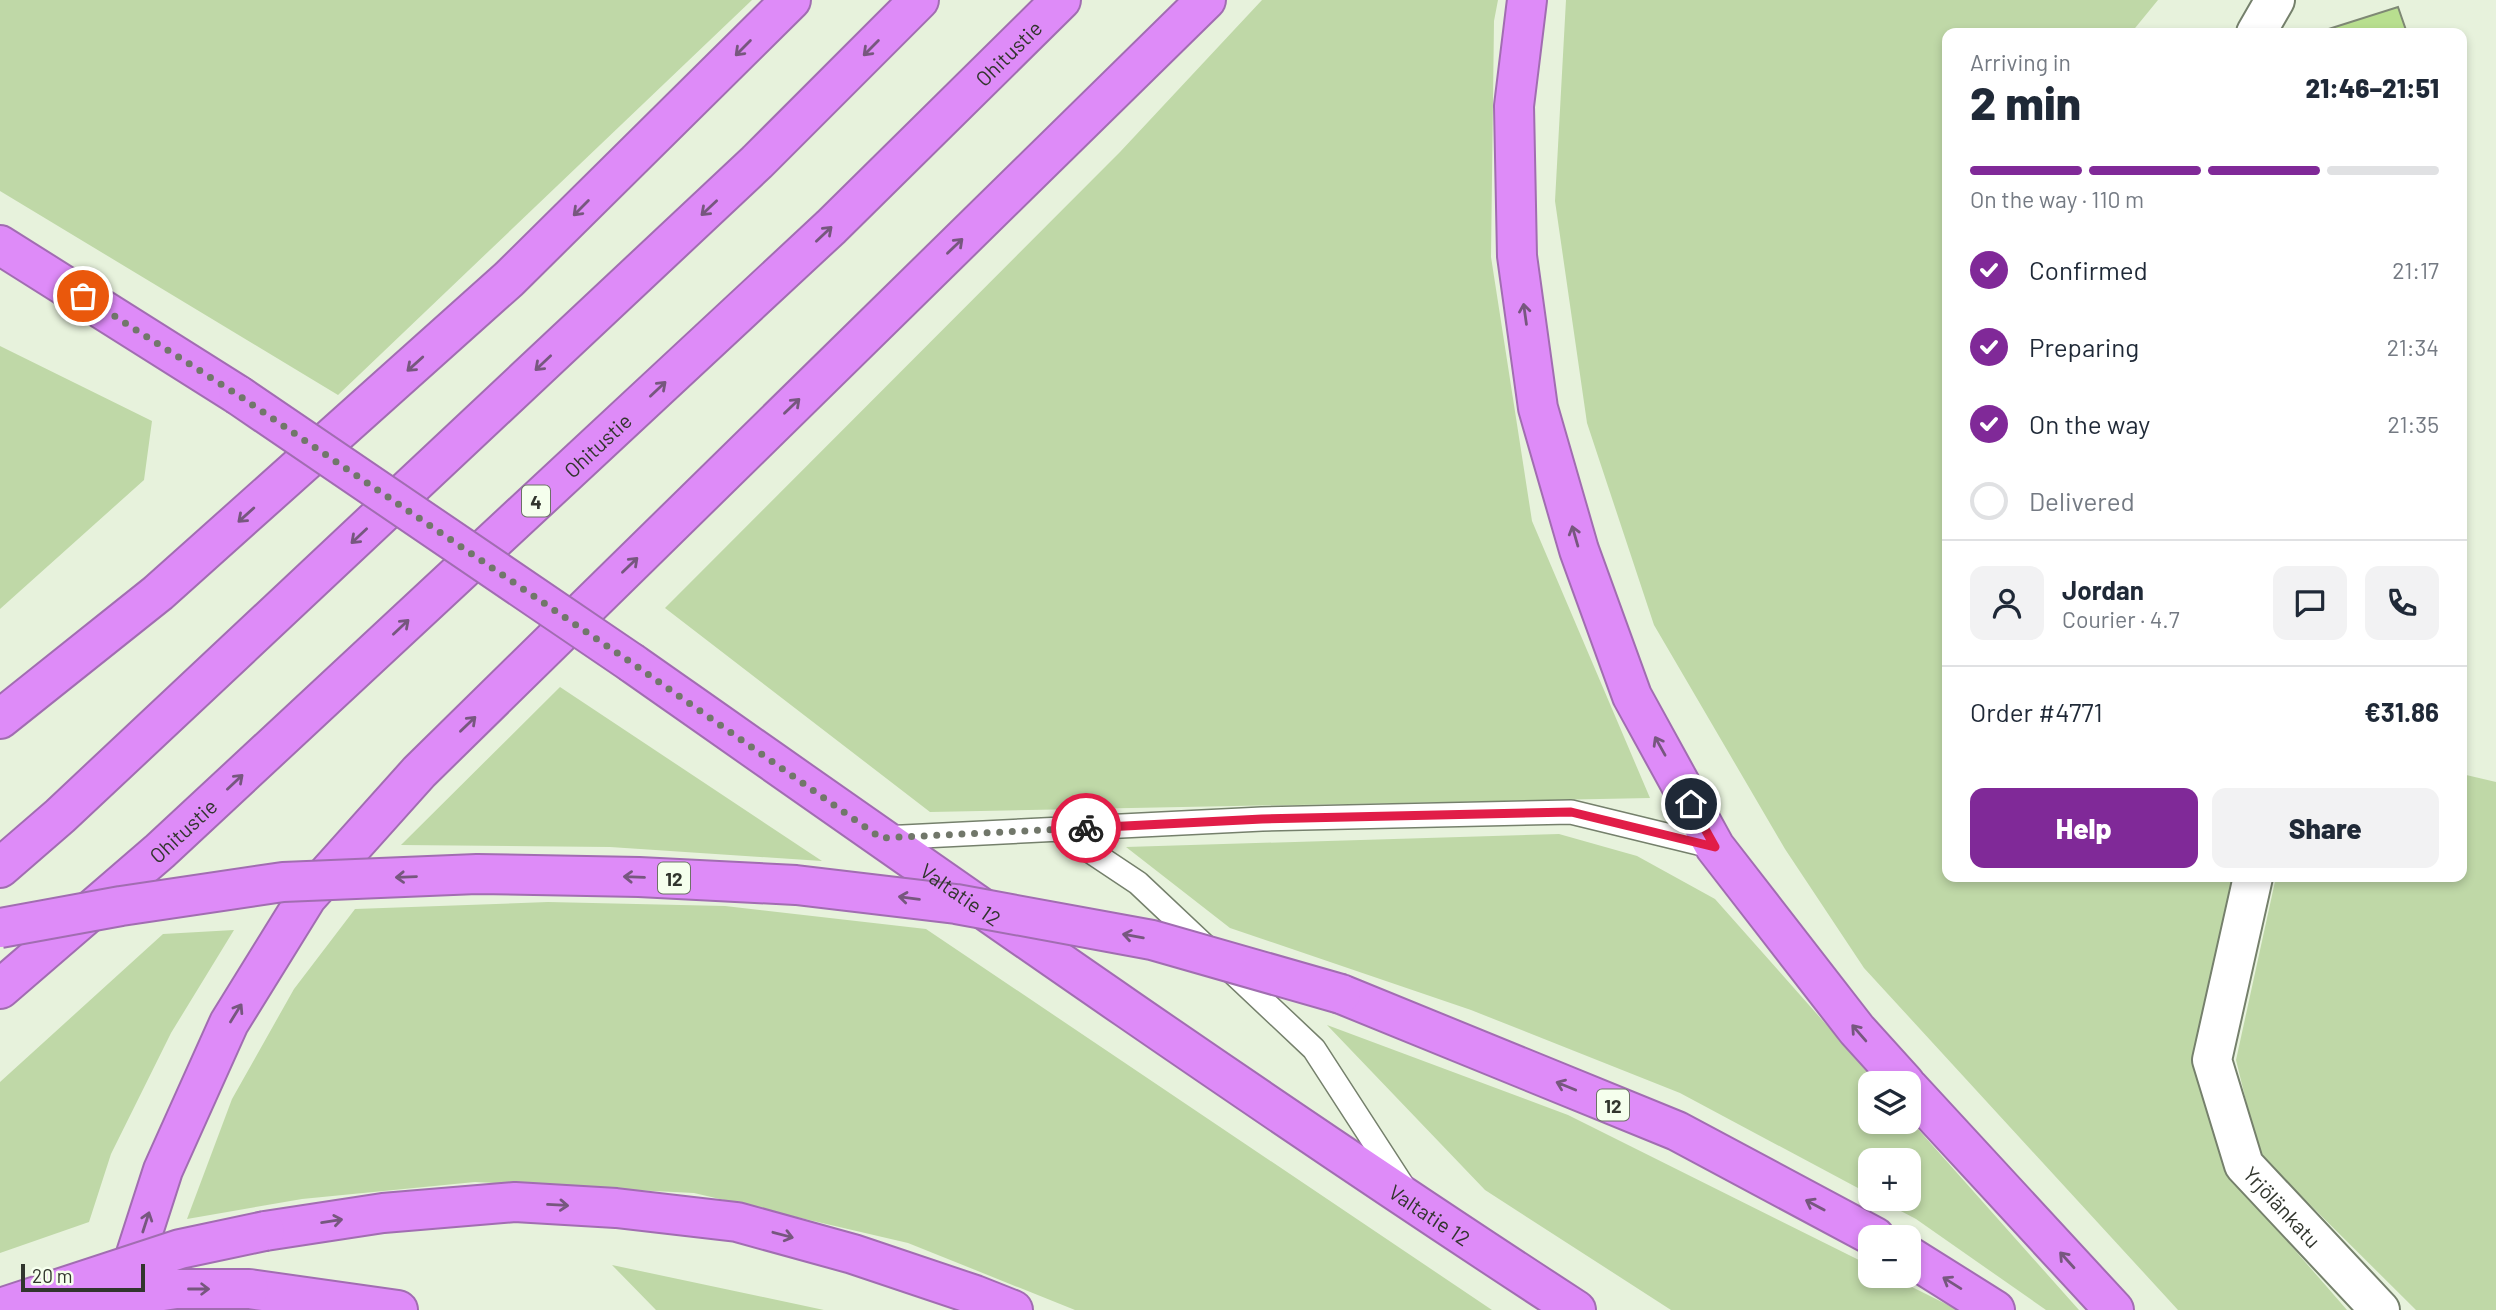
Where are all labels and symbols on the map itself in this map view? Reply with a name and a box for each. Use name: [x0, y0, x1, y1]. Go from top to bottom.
street label: Ohitustie: [969, 14, 1046, 91]
one-way arrow: [734, 39, 751, 56]
one-way arrow: [863, 40, 880, 57]
one-way arrow: [701, 199, 718, 216]
one-way arrow: [573, 200, 590, 217]
one-way arrow: [815, 225, 832, 242]
one-way arrow: [946, 238, 963, 255]
pin: [53, 266, 113, 326]
one-way arrow: [1518, 304, 1531, 326]
one-way arrow: [535, 355, 552, 372]
one-way arrow: [406, 356, 424, 372]
one-way arrow: [649, 380, 666, 397]
one-way arrow: [784, 397, 801, 414]
street label: Ohitustie: [558, 407, 636, 482]
road number: 4: [522, 486, 550, 516]
one-way arrow: [237, 507, 255, 523]
one-way arrow: [1568, 525, 1581, 547]
one-way arrow: [351, 527, 368, 544]
one-way arrow: [621, 557, 638, 574]
one-way arrow: [392, 618, 409, 635]
one-way arrow: [459, 716, 476, 733]
one-way arrow: [1653, 737, 1667, 757]
one-way arrow: [226, 773, 243, 790]
pin: [1661, 774, 1721, 834]
street label: Ohitustie: [144, 793, 221, 868]
courier: [1051, 793, 1121, 863]
street label: Valtatie 12: [916, 857, 1006, 930]
road number: 12: [658, 862, 690, 894]
one-way arrow: [395, 870, 418, 883]
one-way arrow: [622, 870, 645, 883]
one-way arrow: [898, 892, 921, 905]
one-way arrow: [1122, 929, 1145, 943]
one-way arrow: [229, 1003, 243, 1023]
one-way arrow: [1851, 1024, 1867, 1042]
one-way arrow: [1556, 1078, 1577, 1091]
road number: 12: [1597, 1090, 1629, 1120]
street label: Yrjölänkatu: [2239, 1161, 2327, 1252]
street label: Valtatie 12: [1385, 1178, 1476, 1250]
one-way arrow: [547, 1198, 570, 1211]
one-way arrow: [1805, 1198, 1826, 1211]
one-way arrow: [141, 1211, 154, 1233]
one-way arrow: [320, 1214, 343, 1227]
one-way arrow: [771, 1229, 794, 1242]
one-way arrow: [2059, 1251, 2075, 1269]
scale bar: [21, 1261, 145, 1293]
one-way arrow: [1943, 1275, 1962, 1290]
one-way arrow: [187, 1282, 210, 1296]

